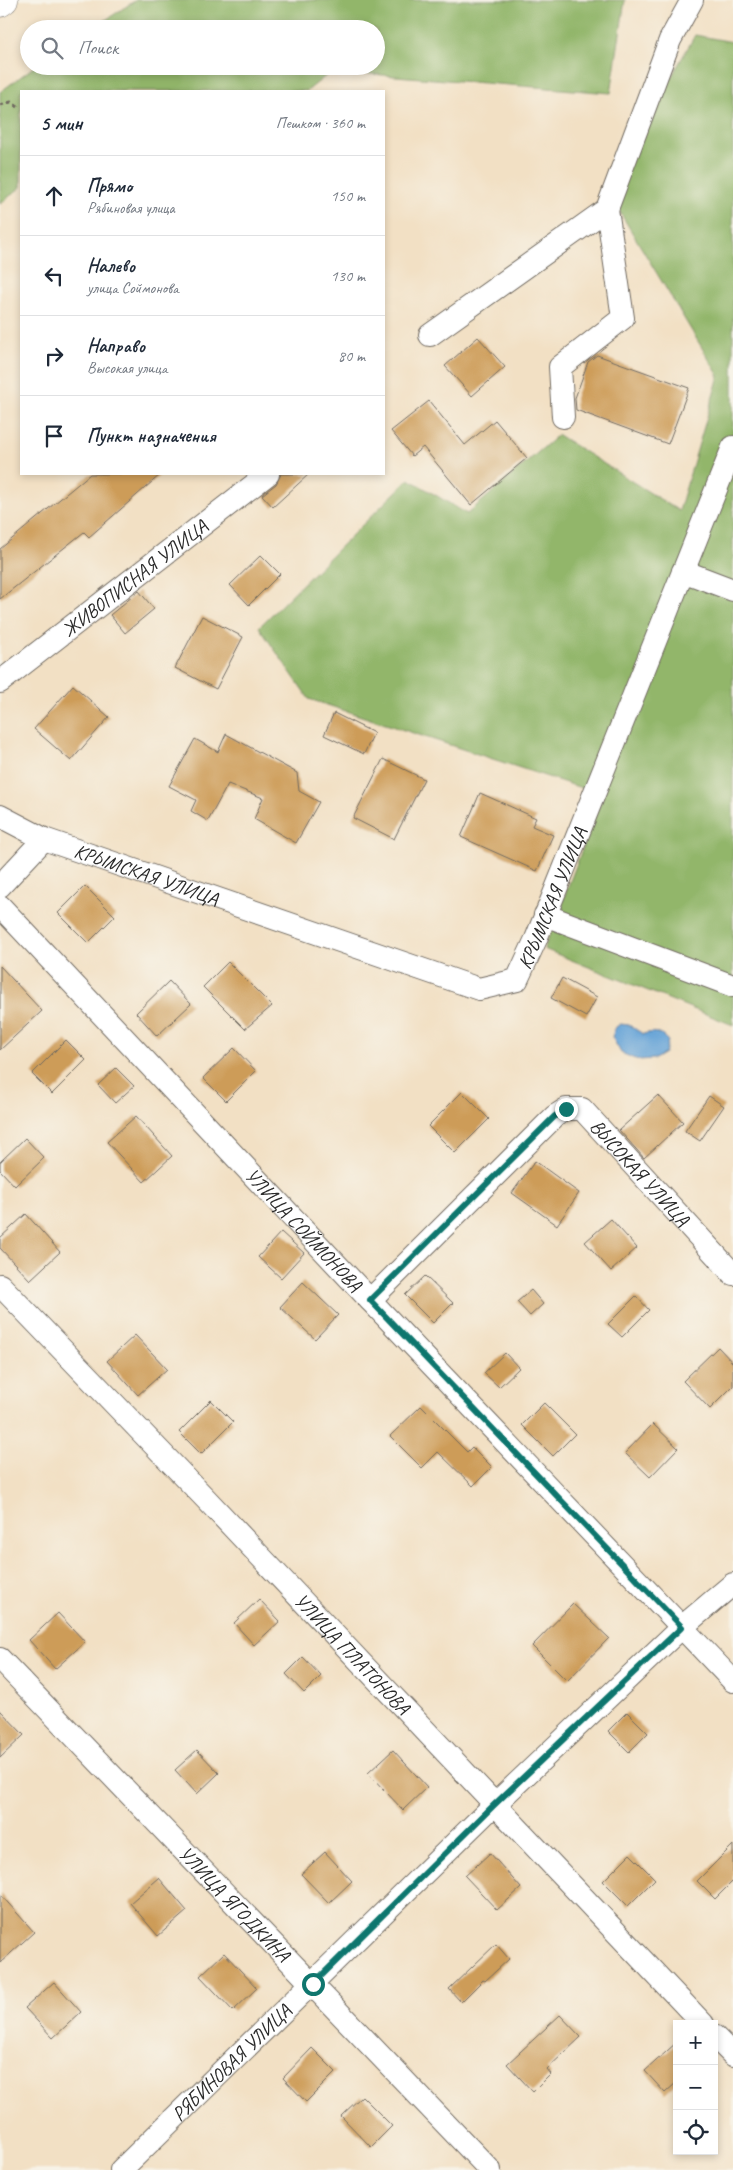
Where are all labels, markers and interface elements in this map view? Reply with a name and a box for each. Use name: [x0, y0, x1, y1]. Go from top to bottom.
search box: [20, 20, 385, 75]
icon: search: [38, 34, 66, 62]
text: Поиск: [78, 36, 118, 60]
text: 5 мин: [40, 110, 82, 136]
text: Пешком · 360 m: [276, 113, 365, 133]
text: Прямо: [87, 174, 132, 198]
icon: ahead: [40, 182, 68, 210]
text: 150 m: [331, 186, 365, 206]
text: Рябиновая улица: [87, 198, 175, 218]
text: Налево: [87, 254, 135, 278]
icon: left: [40, 262, 68, 290]
text: 130 m: [331, 266, 365, 286]
text: улица Соймонова: [87, 278, 179, 298]
text: Направо: [87, 334, 145, 358]
icon: right: [40, 342, 68, 370]
text: 80 m: [338, 346, 365, 366]
text: Высокая улица: [87, 358, 167, 378]
icon: arrive: [40, 422, 68, 450]
text: Пункт назначения: [87, 424, 216, 448]
street label: ЖИВОПИСНАЯ УЛИЦА: [57, 513, 213, 642]
street label: КРЫМСКАЯ УЛИЦА: [512, 823, 593, 973]
street label: КРЫМСКАЯ УЛИЦА: [71, 838, 222, 911]
route end: [555, 1098, 578, 1121]
street label: ВЫСОКАЯ УЛИЦА: [585, 1114, 695, 1232]
street label: УЛИЦА СОЙМОНОВА: [240, 1163, 368, 1298]
street label: УЛИЦА ПЛАТОНОВА: [289, 1588, 416, 1720]
street label: УЛИЦА ЯГОДКИНА: [173, 1841, 296, 1968]
route start: [302, 1973, 325, 1996]
street label: РЯБИНОВАЯ УЛИЦА: [166, 1998, 297, 2127]
map controls: [673, 2020, 718, 2155]
button: +: [673, 2020, 718, 2065]
button: −: [673, 2065, 718, 2110]
button: locate: [673, 2110, 718, 2155]

